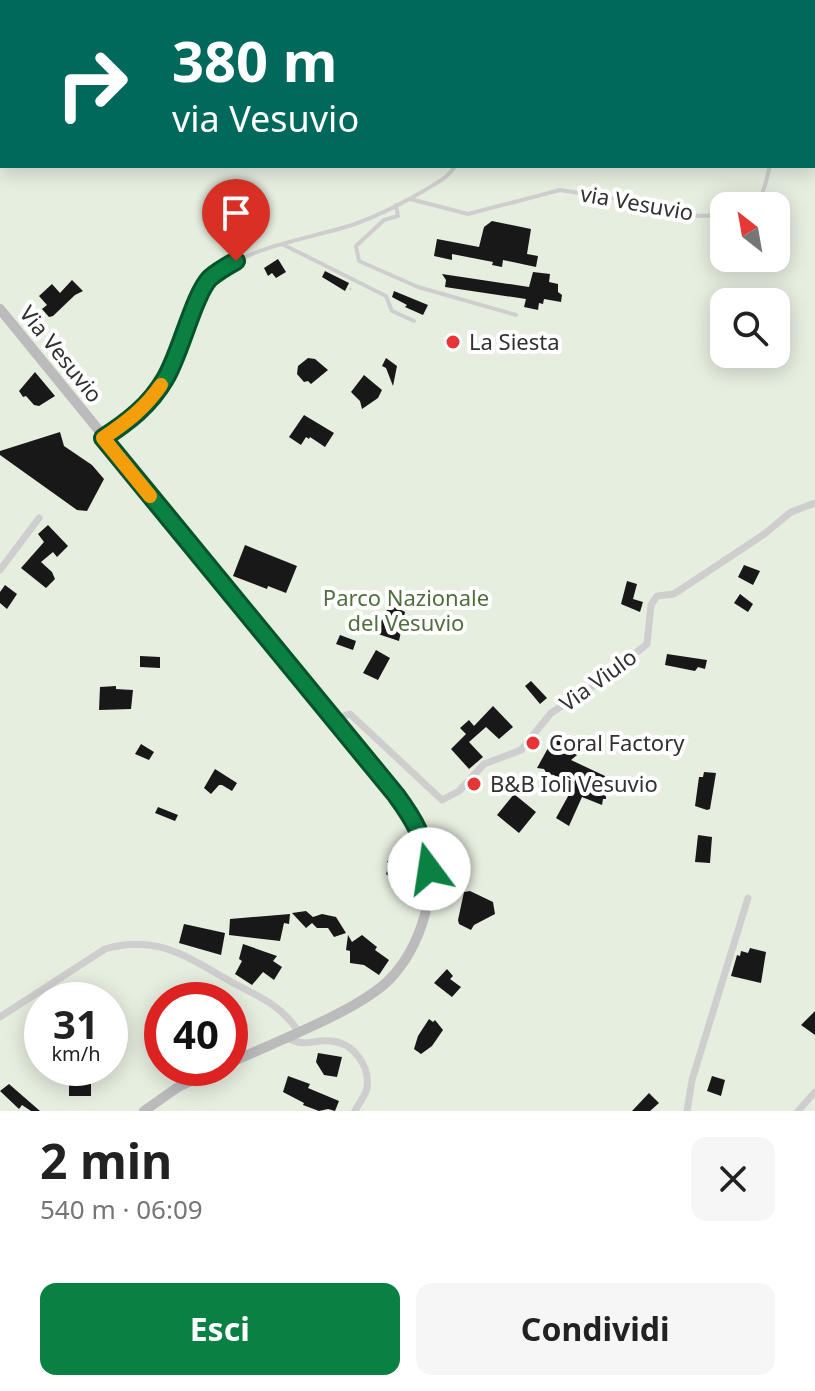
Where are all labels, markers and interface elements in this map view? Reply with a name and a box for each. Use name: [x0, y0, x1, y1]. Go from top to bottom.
text: 380 m: [172, 22, 337, 98]
icon: right: [40, 32, 144, 136]
text: via Vesuvio: [172, 94, 359, 143]
street label: via Vesuvio: [578, 177, 696, 227]
pin: [202, 179, 270, 261]
icon: arrive: [214, 191, 258, 235]
north arrow: [710, 192, 790, 272]
map controls: [710, 192, 790, 368]
button: search: [710, 288, 790, 368]
street label: Via Vesuvio: [13, 299, 110, 408]
place label: La Siesta: [469, 326, 560, 356]
marker: La Siesta: [444, 333, 462, 351]
park label: Parco Nazionale del Vesuvio: [323, 582, 489, 637]
street label: Via Viulo: [553, 641, 642, 717]
place label: Coral Factory: [549, 727, 685, 757]
marker: Coral Factory: [524, 734, 542, 752]
place label: B&B Iolì Vesuvio: [490, 768, 658, 798]
marker: B&B Iolì Vesuvio: [465, 775, 483, 793]
position arrow: [387, 827, 471, 911]
speed limit sign: 40: [144, 982, 248, 1086]
text: 31: [53, 996, 99, 1051]
text: km/h: [51, 1040, 101, 1067]
text: 2 min: [40, 1128, 172, 1193]
button: close: [691, 1137, 775, 1221]
text: 540 m · 06:09: [40, 1191, 203, 1227]
button: Esci: [40, 1283, 400, 1375]
button: Condividi: [416, 1283, 775, 1375]

